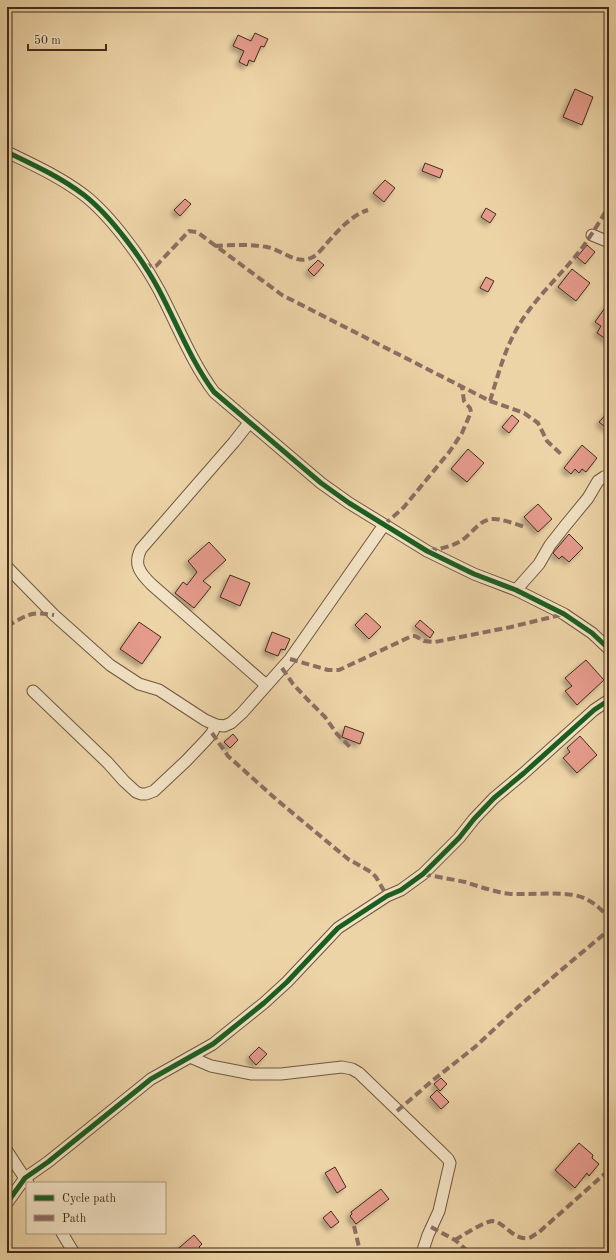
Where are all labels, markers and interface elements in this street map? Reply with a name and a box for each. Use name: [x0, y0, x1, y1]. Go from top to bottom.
scale bar: [28, 26, 106, 52]
text: 50 m: [34, 34, 61, 47]
legend: [26, 1182, 166, 1234]
text: Cycle path: [62, 1193, 117, 1205]
text: Path: [62, 1213, 87, 1225]

